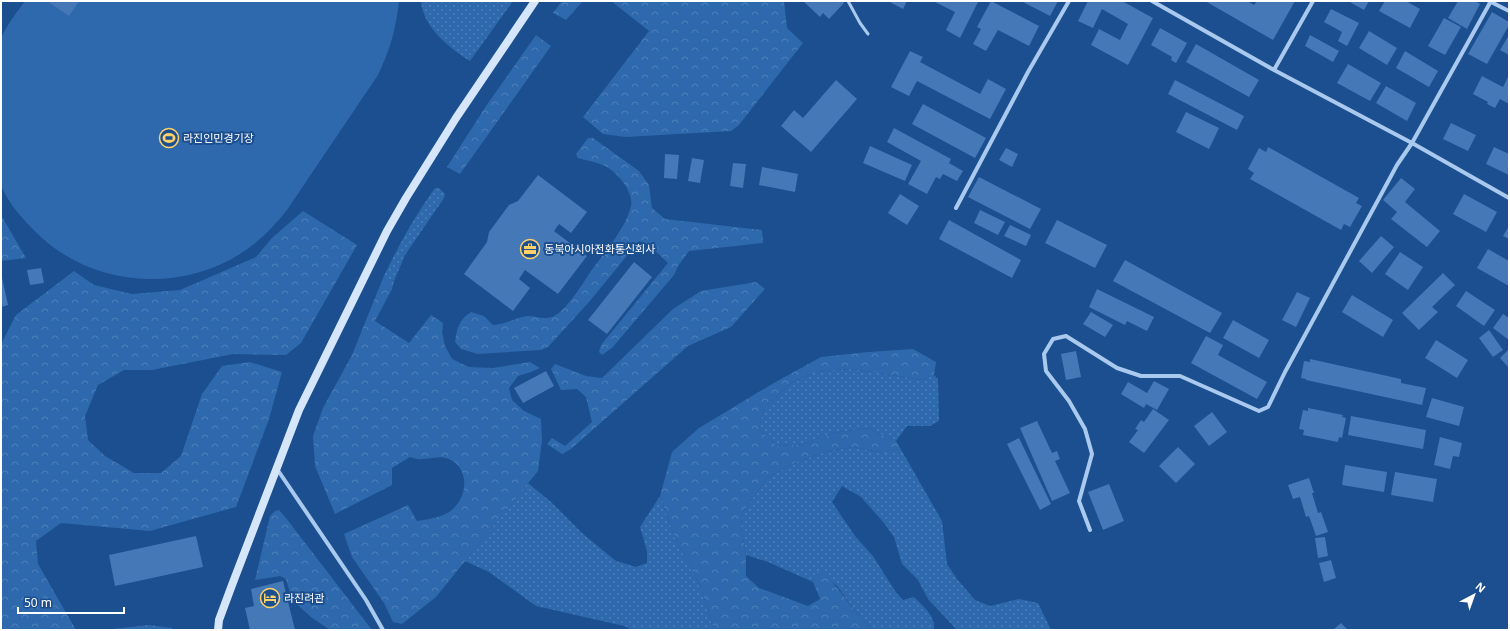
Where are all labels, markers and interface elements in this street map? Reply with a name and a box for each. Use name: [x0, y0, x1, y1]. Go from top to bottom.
sports icon: 라진인민경기장: [158, 127, 180, 149]
place label: 라진인민경기장: [183, 130, 254, 145]
office icon: 동북아시아전화통신회사: [519, 238, 541, 260]
place label: 동북아시아전화통신회사: [544, 241, 655, 256]
north arrow: [1454, 575, 1494, 615]
text: N: [1473, 578, 1489, 596]
hotel icon: 라진려관: [259, 587, 281, 609]
scale bar: [18, 589, 124, 615]
place label: 라진려관: [284, 590, 324, 605]
text: 50 m: [24, 594, 52, 611]

